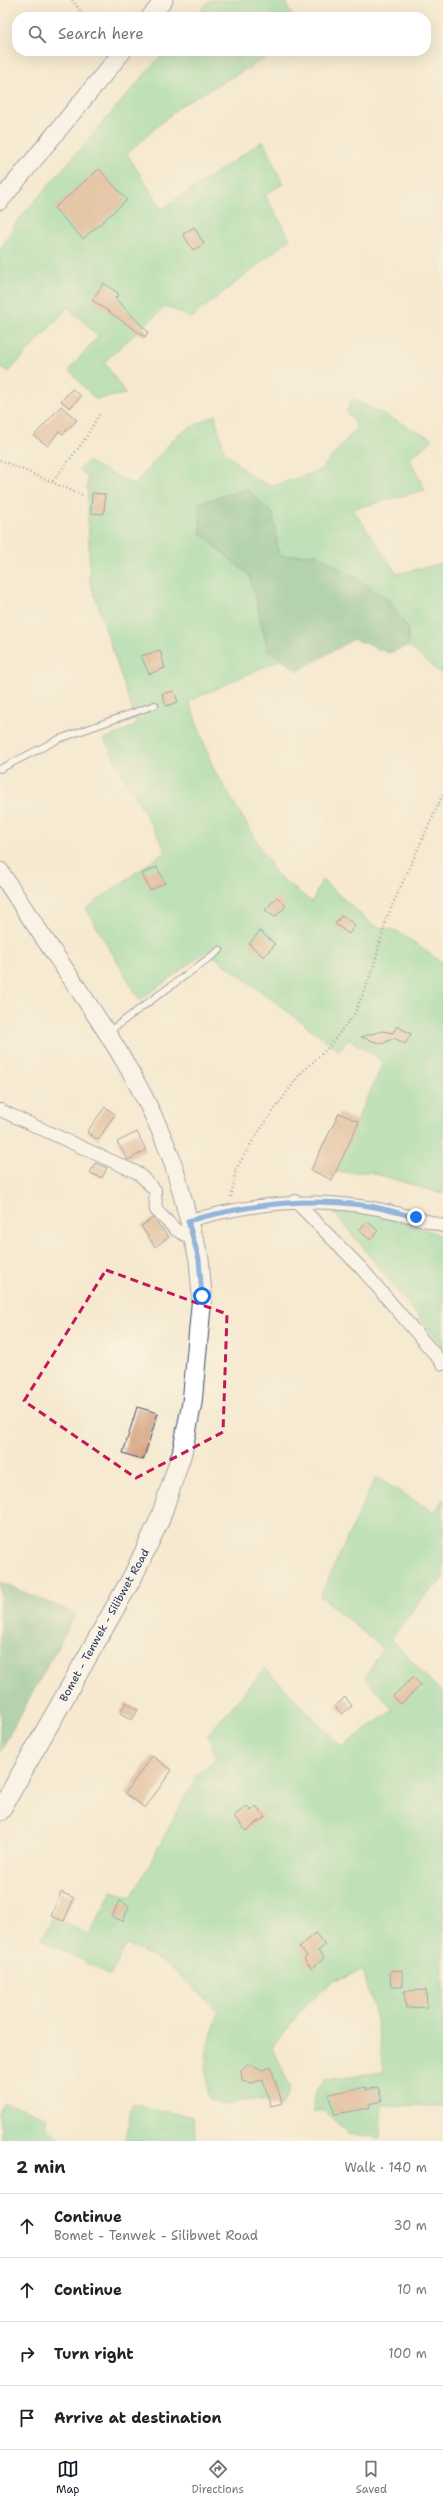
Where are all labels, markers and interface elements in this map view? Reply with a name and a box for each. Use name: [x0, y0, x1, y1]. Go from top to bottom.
search box: [12, 12, 431, 56]
icon: search: [26, 23, 48, 45]
text: Search here: [58, 24, 144, 44]
route end: [407, 1208, 425, 1226]
route start: [193, 1287, 211, 1305]
street label: Bomet - Tenwek - Silibwet Road: [56, 1546, 153, 1704]
text: 2 min: [16, 2156, 66, 2178]
text: Walk · 140 m: [344, 2159, 427, 2176]
text: Continue: [54, 2207, 122, 2227]
icon: ahead: [16, 2215, 38, 2237]
text: 30 m: [393, 2217, 427, 2234]
text: Bomet - Tenwek - Silibwet Road: [54, 2227, 258, 2244]
icon: ahead: [16, 2279, 38, 2301]
text: Continue: [54, 2280, 122, 2300]
text: 10 m: [397, 2281, 427, 2298]
icon: right: [16, 2343, 38, 2365]
text: Turn right: [54, 2344, 134, 2364]
text: 100 m: [388, 2345, 427, 2362]
icon: arrive: [16, 2407, 38, 2429]
text: Arrive at destination: [54, 2408, 222, 2428]
tab: Map: [56, 2458, 80, 2497]
tab: Directions: [191, 2458, 244, 2497]
tab: Saved: [356, 2458, 387, 2497]

